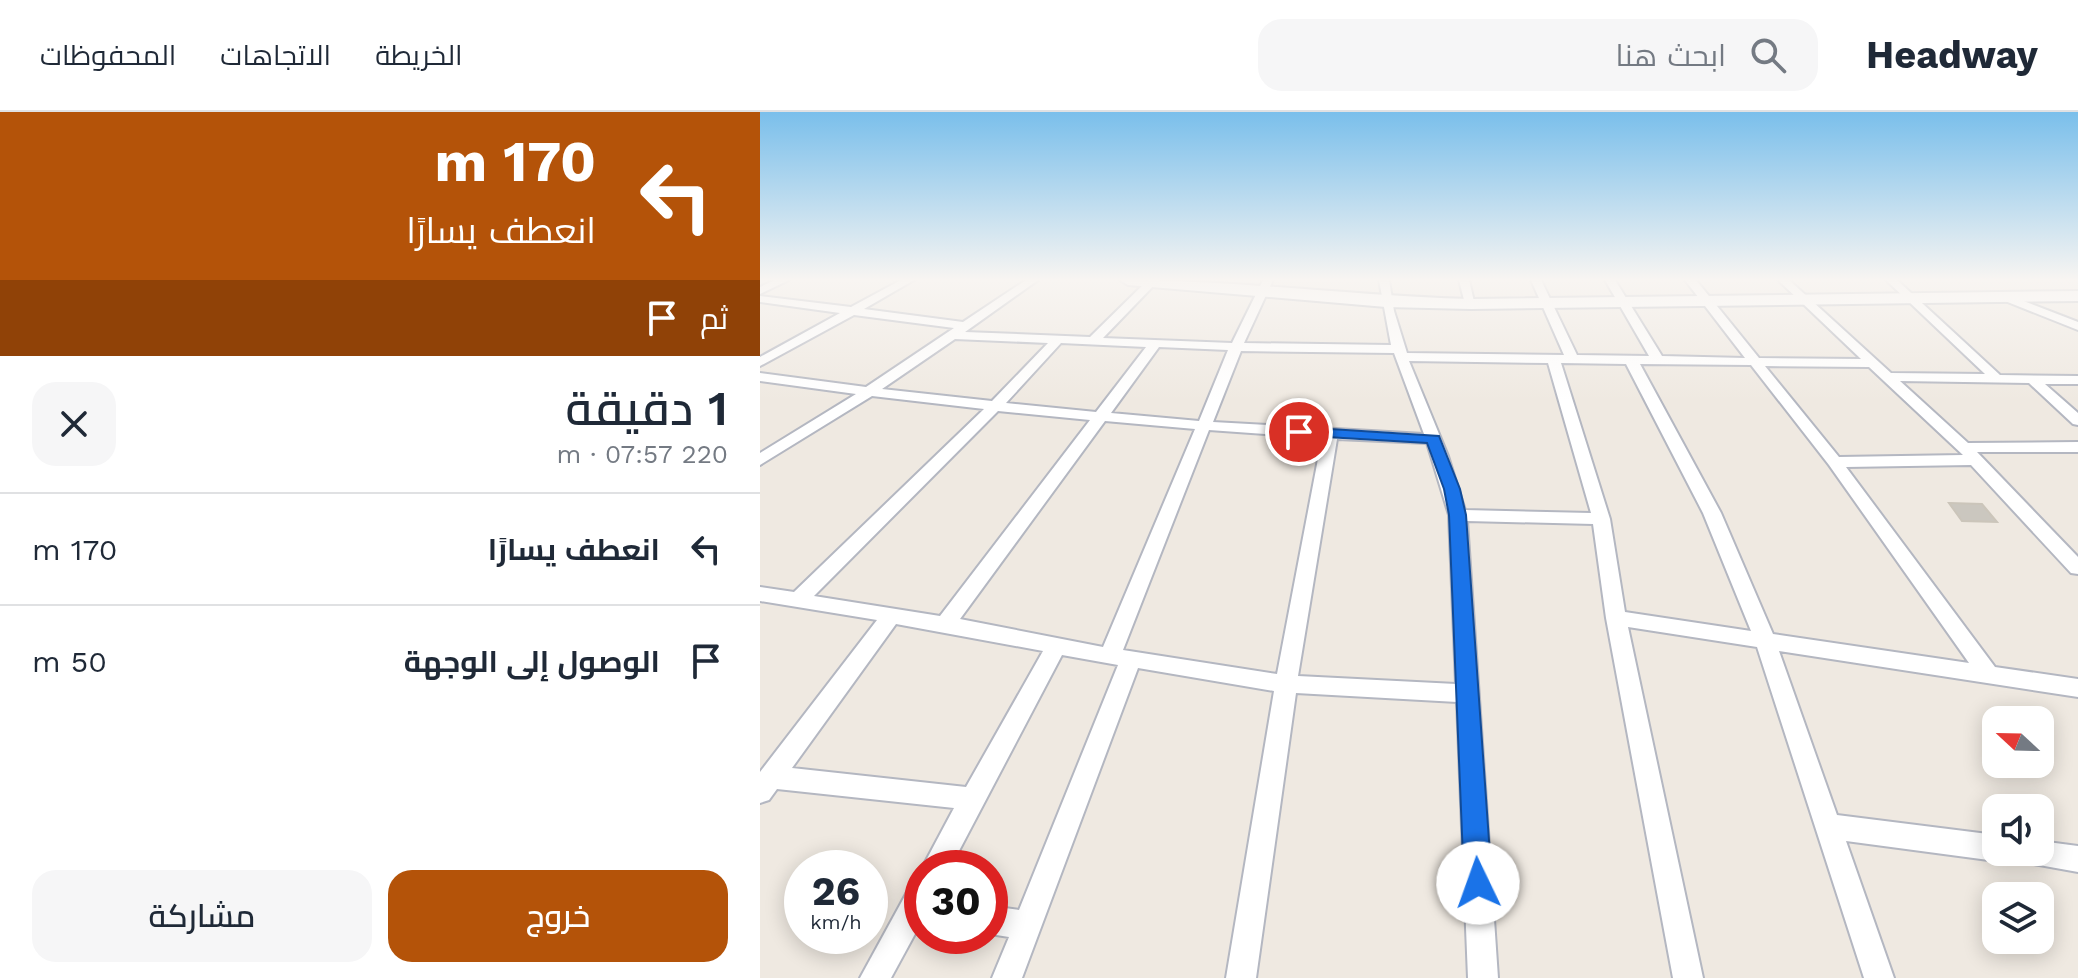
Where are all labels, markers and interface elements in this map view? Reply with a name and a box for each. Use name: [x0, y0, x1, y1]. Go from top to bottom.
search box: [1258, 19, 1818, 91]
icon: search: [1746, 33, 1790, 77]
text: Headway: [1866, 33, 2038, 77]
text: ابحث هنا: [1616, 38, 1726, 73]
text: المحفوظات: [40, 39, 176, 72]
text: الاتجاهات: [220, 39, 331, 72]
text: الخريطة: [375, 39, 463, 72]
text: 170 m: [434, 129, 596, 195]
icon: left: [624, 144, 728, 248]
text: انعطف يسارًا: [406, 210, 596, 252]
icon: arrive: [640, 296, 684, 340]
text: ثم: [700, 301, 728, 336]
text: 1 دقيقة: [566, 380, 728, 437]
button: close: [32, 382, 116, 466]
pin: [1265, 398, 1333, 466]
icon: arrive: [1277, 410, 1321, 454]
text: 220 m · 07:57: [557, 439, 728, 469]
icon: left: [684, 527, 728, 571]
text: 170 m: [32, 532, 117, 567]
text: انعطف يسارًا: [488, 532, 660, 567]
icon: arrive: [684, 639, 728, 683]
text: 50 m: [32, 644, 107, 679]
text: الوصول إلى الوجهة: [404, 644, 660, 679]
north arrow: [1982, 706, 2054, 778]
map controls: [1982, 706, 2054, 954]
button: sound: [1982, 794, 2054, 866]
position arrow: [1436, 841, 1520, 925]
speed limit sign: 30: [904, 850, 1008, 954]
text: 26: [812, 868, 860, 915]
button: مشاركة: [32, 870, 372, 962]
button: خروج: [388, 870, 728, 962]
button: layers: [1982, 882, 2054, 954]
text: km/h: [810, 910, 862, 934]

